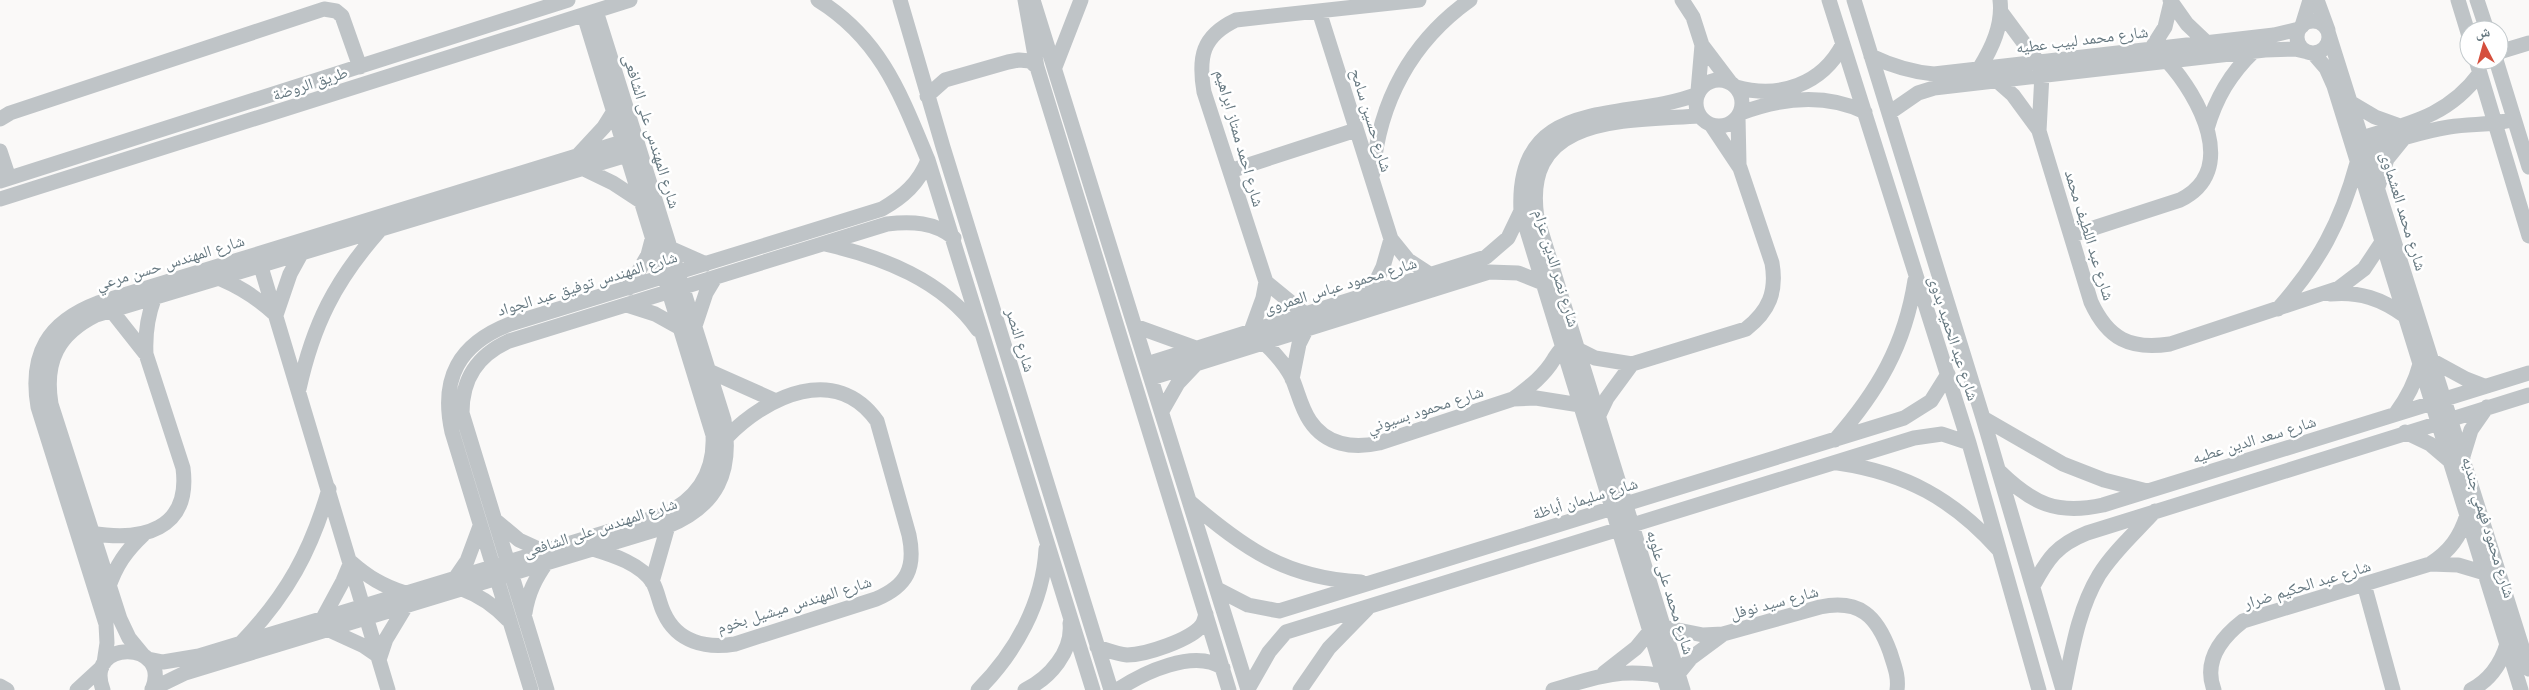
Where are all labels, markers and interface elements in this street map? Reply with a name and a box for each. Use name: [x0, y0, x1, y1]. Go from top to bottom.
street label: شارع محمد لبيب عطيه: [2015, 20, 2149, 58]
north arrow: [2459, 20, 2509, 70]
text: ش: [2474, 21, 2491, 42]
street label: شارع المهندس على الشافعى: [618, 51, 686, 211]
street label: طريق الروضة: [270, 61, 350, 105]
street label: شارع حسين سامح: [1346, 66, 1398, 174]
street label: شارع احمد ممتاز ابراهيم: [1210, 67, 1270, 209]
street label: شارع محمد العشماوى: [2375, 149, 2433, 273]
street label: شارع عبد اللطيف محمد: [2060, 167, 2120, 303]
street label: شارع نصر الدين عزام: [1529, 206, 1585, 330]
street label: شارع المهندس حسن مرعي: [93, 229, 248, 297]
street label: شارع المهندس توفيق عبد الجواد: [494, 245, 680, 321]
street label: شارع محمود عباس العمروى: [1261, 251, 1419, 319]
street label: شارع عبد الحميد بدوى: [1923, 273, 1985, 403]
street label: شارع النصر: [1001, 305, 1041, 374]
street label: شارع محمود بسيوني: [1364, 380, 1487, 440]
street label: شارع سعد الدين عطيه: [2189, 410, 2319, 468]
street label: شارع محمود فهمي جنديه: [2455, 453, 2521, 601]
street label: شارع سليمان أباظة: [1530, 472, 1640, 524]
street label: شارع المهندس على الشافعى: [520, 492, 680, 562]
street label: شارع محمد على علوبه: [1642, 527, 1700, 657]
street label: شارع عبد الحكيم ضرار: [2240, 554, 2373, 614]
street label: شارع المهندس ميشيل بخوم: [714, 570, 874, 638]
street label: شارع سيد نوفل: [1727, 580, 1821, 624]

